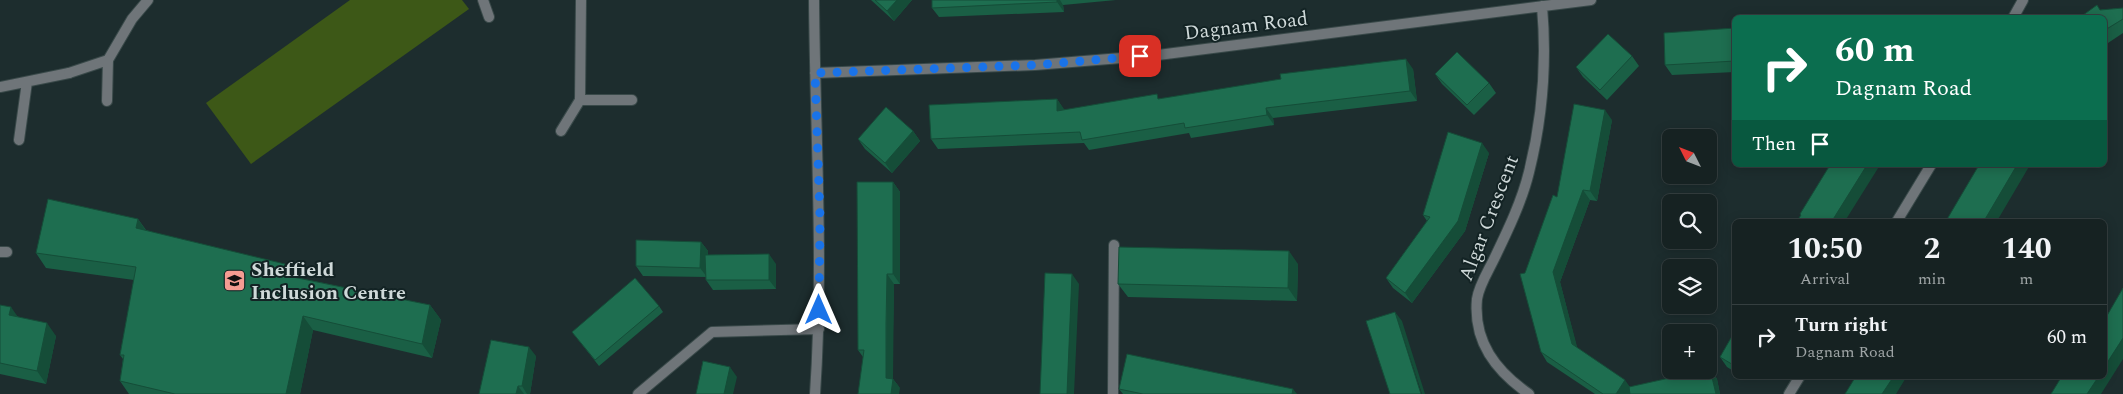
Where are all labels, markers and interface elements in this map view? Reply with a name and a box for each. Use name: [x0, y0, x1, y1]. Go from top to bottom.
street label: Dagnam Road: [1182, 4, 1310, 48]
text: 60 m: [1835, 24, 1915, 77]
pin: [1119, 35, 1161, 77]
icon: right: [1752, 35, 1817, 100]
icon: arrive: [1126, 42, 1154, 70]
text: Dagnam Road: [1835, 72, 1972, 105]
north arrow: [1662, 129, 1718, 184]
map controls: [1662, 129, 1717, 379]
text: Then: [1752, 130, 1796, 159]
icon: arrive: [1806, 130, 1834, 158]
street label: Algar Crescent: [1451, 151, 1527, 285]
button: search: [1662, 194, 1717, 249]
text: 10:50: [1787, 226, 1863, 272]
text: 2: [1923, 226, 1940, 272]
text: 140: [2001, 226, 2052, 272]
place label: Sheffield Inclusion Centre: [251, 255, 406, 308]
button: layers: [1662, 259, 1717, 314]
text: Arrival: [1800, 267, 1850, 291]
text: min: [1918, 267, 1946, 291]
text: m: [2020, 267, 2033, 291]
school or university icon: Sheffield Inclusion Centre: [223, 269, 247, 293]
position arrow: [792, 283, 844, 335]
text: Turn right: [1795, 311, 1888, 340]
icon: right: [1752, 323, 1780, 351]
text: 60 m: [2047, 323, 2087, 352]
button: +: [1662, 324, 1717, 379]
text: Dagnam Road: [1795, 340, 1895, 364]

